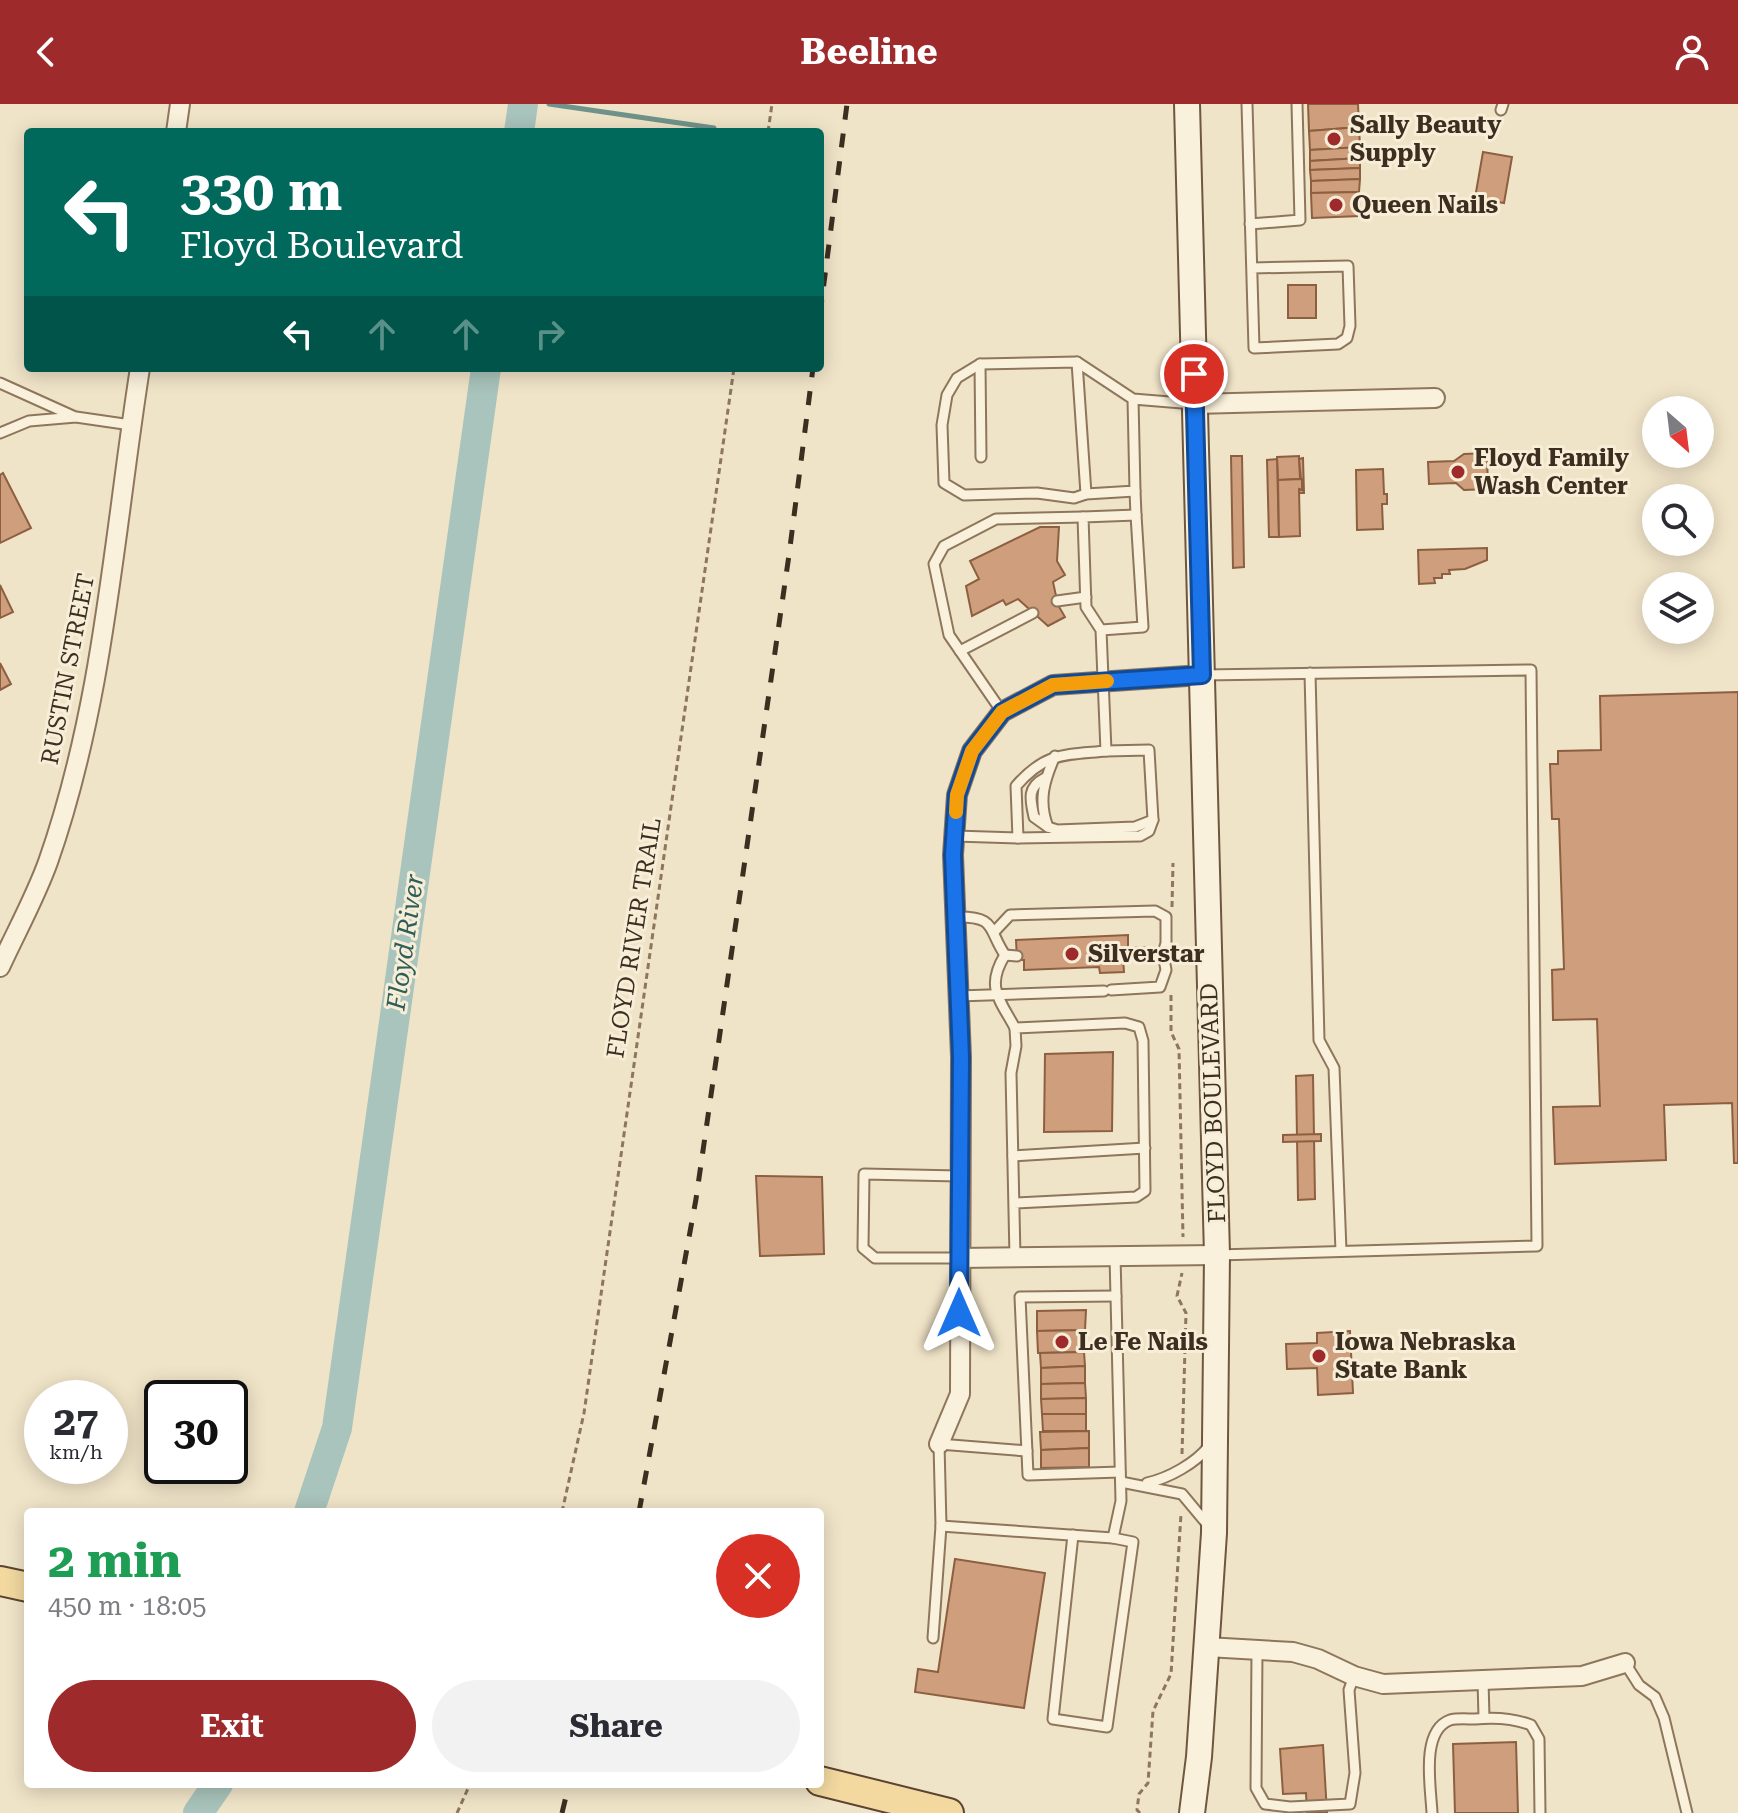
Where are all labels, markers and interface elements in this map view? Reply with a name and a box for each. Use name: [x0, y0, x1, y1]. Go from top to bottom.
icon: back: [24, 30, 68, 74]
icon: person: [1670, 30, 1714, 74]
text: Beeline: [800, 31, 938, 73]
place label: Sally Beauty Supply: [1350, 111, 1502, 167]
marker: Sally Beauty Supply: [1325, 130, 1343, 148]
text: 330 m: [180, 158, 342, 224]
icon: left: [48, 160, 152, 264]
place label: Queen Nails: [1352, 191, 1498, 219]
marker: Queen Nails: [1327, 196, 1345, 214]
text: Floyd Boulevard: [180, 225, 463, 267]
icon: left: [276, 312, 320, 356]
icon: ahead: [360, 312, 404, 356]
icon: ahead: [444, 312, 488, 356]
icon: right: [528, 312, 572, 356]
pin: [1160, 340, 1228, 408]
icon: arrive: [1172, 352, 1216, 396]
north arrow: [1642, 396, 1714, 468]
map controls: [1642, 396, 1714, 644]
place label: Floyd Family Wash Center: [1474, 444, 1630, 500]
marker: Floyd Family Wash Center: [1449, 463, 1467, 481]
button: search: [1642, 484, 1714, 556]
street label: RUSTIN STREET: [36, 571, 100, 767]
button: layers: [1642, 572, 1714, 644]
street label: FLOYD RIVER TRAIL: [601, 816, 667, 1060]
water label: Floyd River: [380, 872, 429, 1013]
place label: Silverstar: [1088, 940, 1205, 968]
marker: Silverstar: [1063, 945, 1081, 963]
street label: FLOYD BOULEVARD: [1195, 982, 1231, 1224]
position arrow: [917, 1271, 1001, 1355]
place label: Le Fe Nails: [1078, 1328, 1208, 1356]
place label: Iowa Nebraska State Bank: [1335, 1328, 1515, 1384]
marker: Le Fe Nails: [1053, 1333, 1071, 1351]
marker: Iowa Nebraska State Bank: [1310, 1347, 1328, 1365]
speed limit sign: 30: [144, 1380, 248, 1484]
text: 27: [54, 1398, 98, 1445]
text: km/h: [49, 1440, 103, 1464]
text: 2 min: [48, 1533, 181, 1589]
button: close: [716, 1534, 800, 1618]
text: 450 m · 18:05: [48, 1591, 207, 1621]
button: Exit: [48, 1680, 416, 1772]
button: Share: [432, 1680, 800, 1772]

